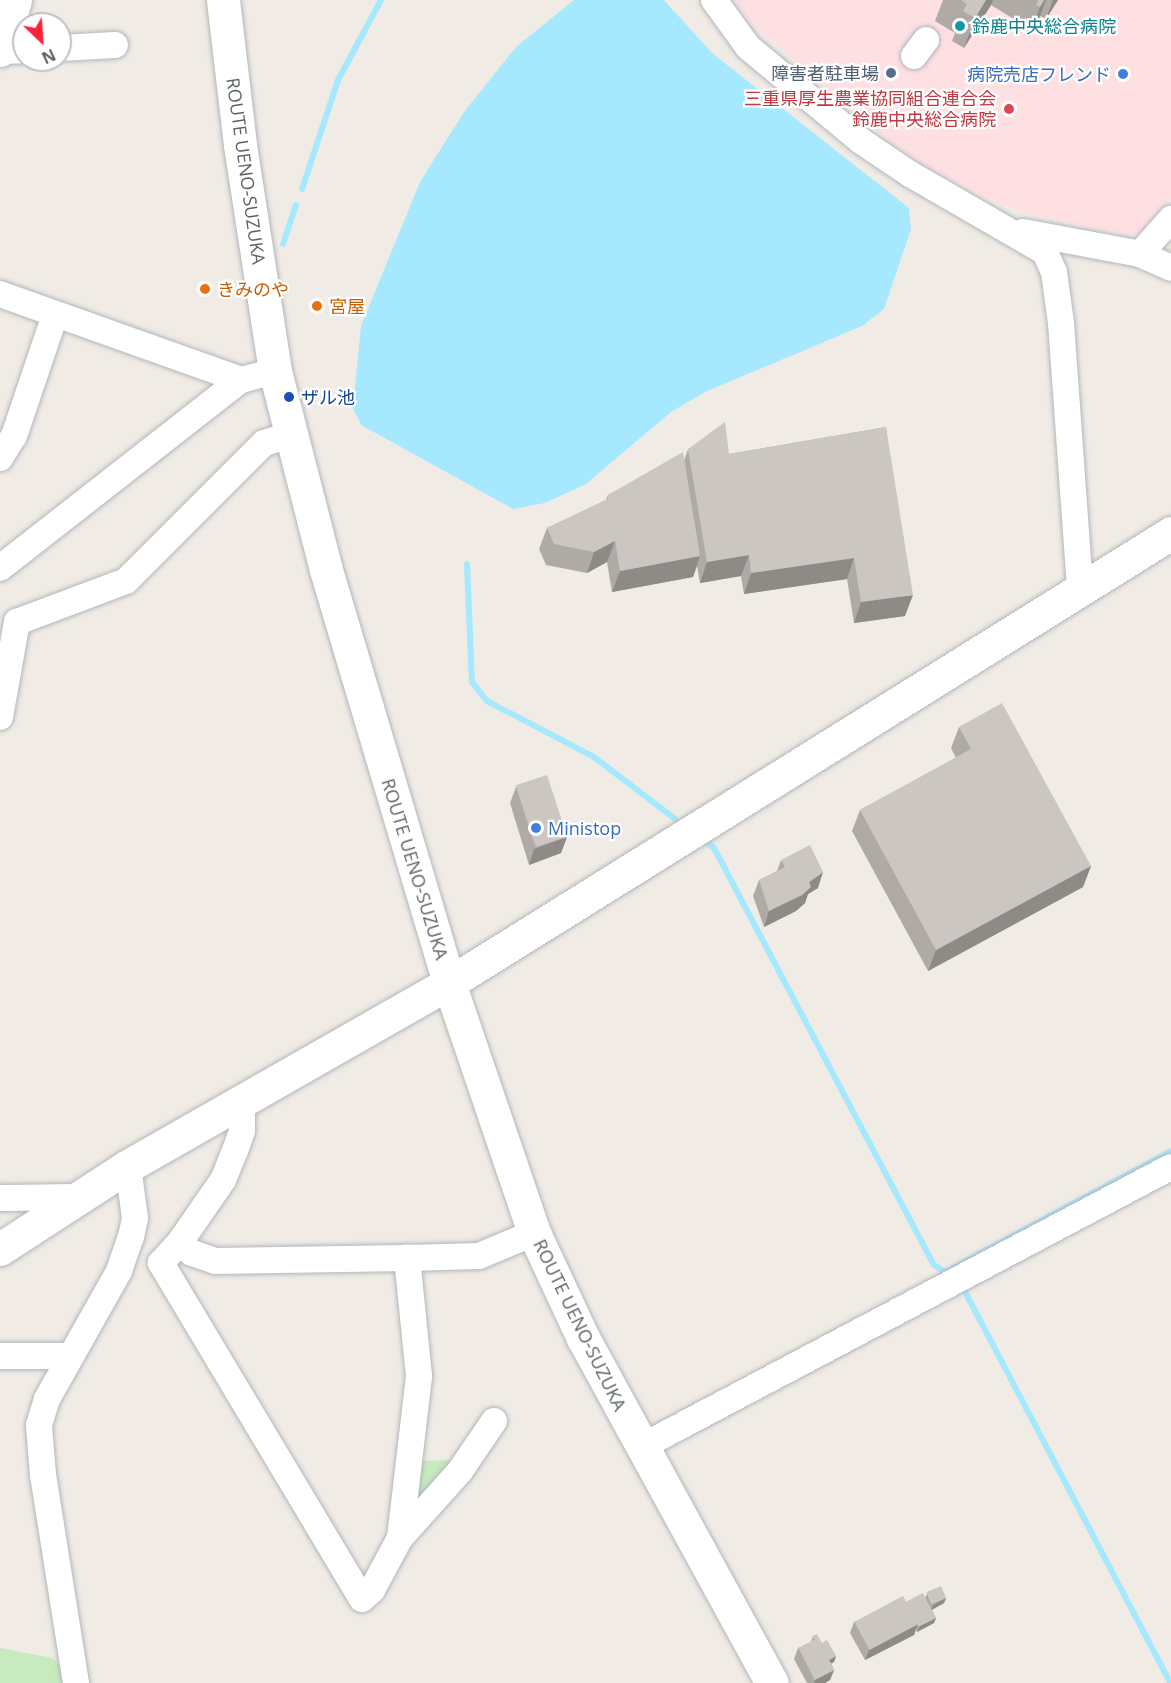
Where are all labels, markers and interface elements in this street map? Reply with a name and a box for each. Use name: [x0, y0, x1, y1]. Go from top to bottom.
north arrow: [12, 12, 72, 72]
place label: 鈴鹿中央総合病院: [972, 15, 1116, 37]
marker: 鈴鹿中央総合病院: [953, 19, 967, 33]
text: N: [38, 44, 59, 69]
place label: 障害者駐車場: [771, 62, 879, 84]
place label: 病院売店フレンド: [967, 63, 1111, 85]
marker: 障害者駐車場: [884, 66, 898, 80]
marker: 病院売店フレンド: [1116, 67, 1130, 81]
street label: ROUTE UENO-SUZUKA: [222, 76, 270, 266]
place label: 三重県厚生農業協同組合連合会 鈴鹿中央総合病院: [744, 88, 996, 130]
marker: 三重県厚生農業協同組合連合会 鈴鹿中央総合病院: [1000, 100, 1018, 118]
place label: きみのや: [217, 278, 289, 300]
marker: きみのや: [198, 282, 212, 296]
place label: 宮屋: [329, 295, 365, 317]
marker: 宮屋: [310, 299, 324, 313]
place label: ザル池: [301, 386, 355, 408]
marker: ザル池: [282, 390, 296, 404]
street label: ROUTE UENO-SUZUKA: [377, 776, 453, 962]
place label: Ministop: [548, 817, 621, 839]
marker: Ministop: [529, 821, 543, 835]
street label: ROUTE UENO-SUZUKA: [529, 1236, 631, 1414]

